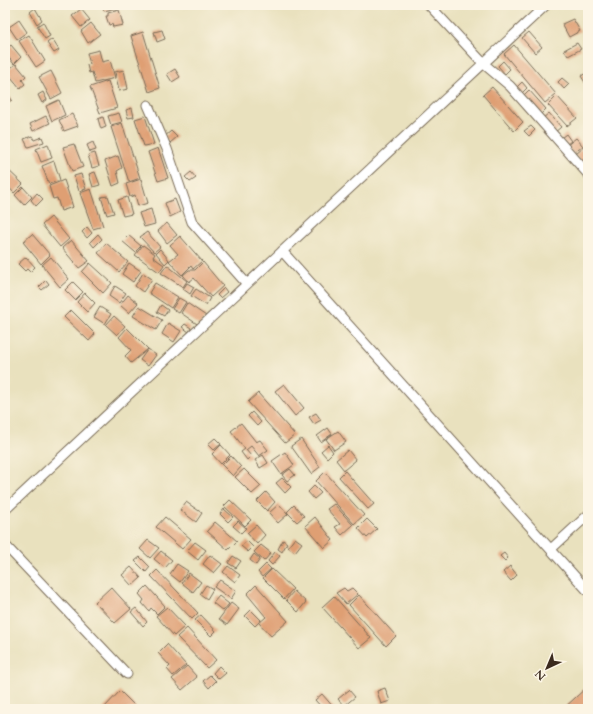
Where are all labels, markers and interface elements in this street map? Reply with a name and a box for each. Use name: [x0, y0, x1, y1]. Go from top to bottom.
north arrow: [527, 648, 567, 688]
text: N: [531, 666, 549, 684]

